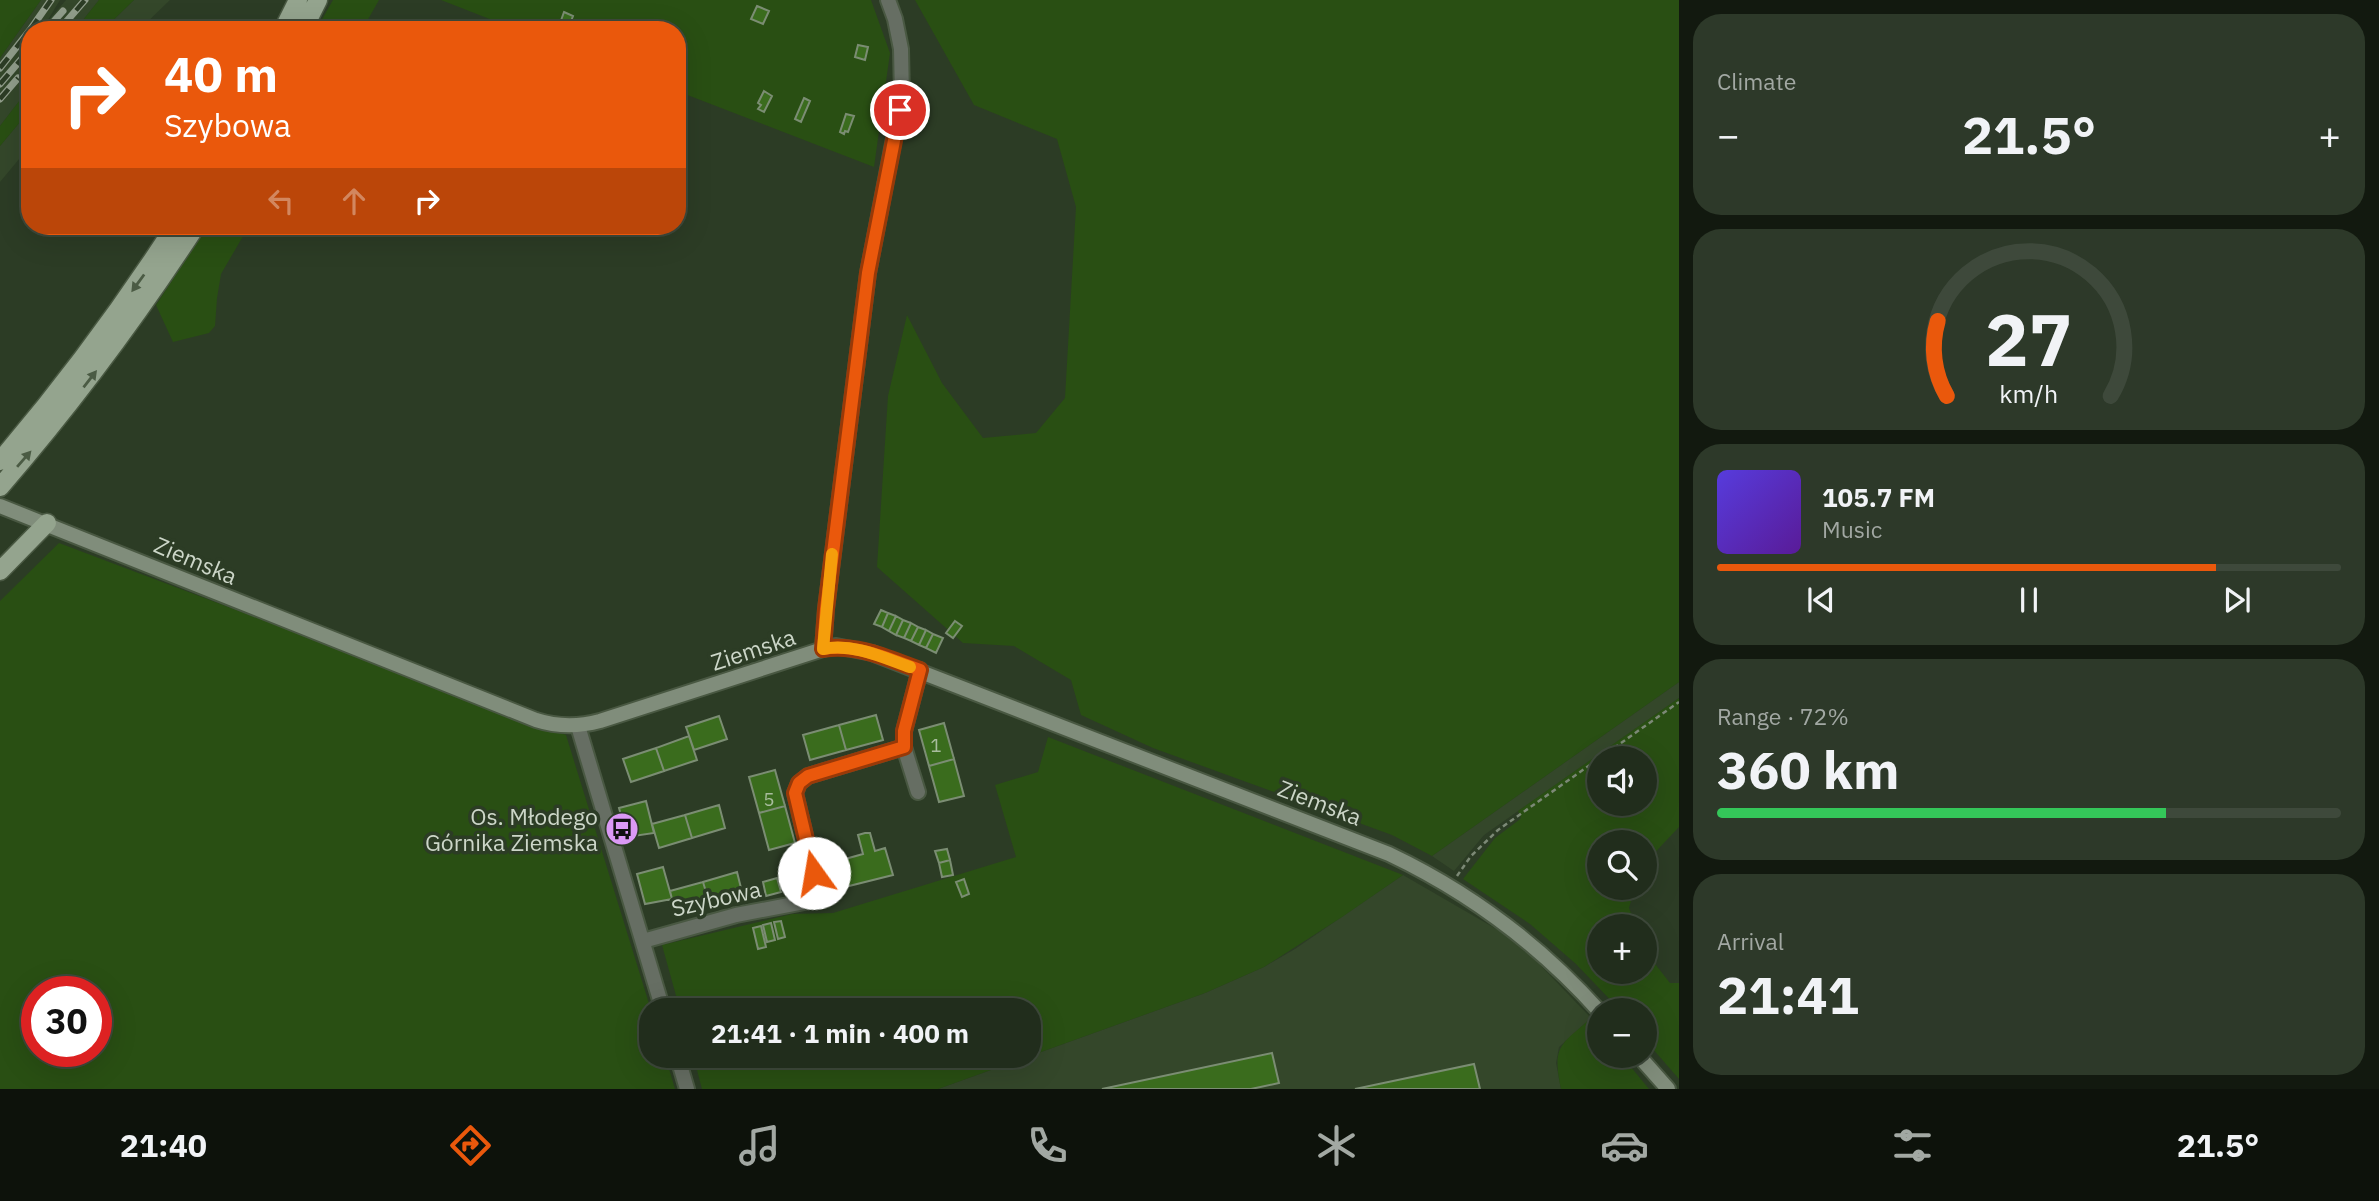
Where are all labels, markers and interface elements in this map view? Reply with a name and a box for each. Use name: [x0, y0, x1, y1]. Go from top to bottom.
text: 40 m: [164, 42, 278, 105]
icon: right: [49, 49, 140, 140]
text: Climate: [1717, 66, 1796, 96]
pin: [870, 80, 930, 140]
icon: arrive: [881, 91, 919, 129]
text: 21.5°: [1962, 101, 2096, 168]
text: Szybowa: [164, 104, 291, 146]
text: −: [1717, 110, 1740, 159]
text: +: [2318, 110, 2341, 159]
icon: left: [262, 182, 300, 220]
icon: ahead: [335, 182, 373, 220]
icon: right: [408, 182, 446, 220]
one-way arrow: [131, 274, 145, 292]
text: 27: [1985, 291, 2073, 386]
one-way arrow: [82, 370, 97, 388]
text: km/h: [2000, 376, 2058, 409]
one-way arrow: [16, 451, 31, 468]
text: 105.7 FM: [1822, 480, 1935, 514]
text: Music: [1822, 514, 1882, 544]
street label: Ziemska: [150, 529, 242, 591]
icon: previous: [1802, 581, 1840, 619]
icon: pause: [2010, 581, 2048, 619]
icon: next: [2218, 581, 2256, 619]
street label: Ziemska: [707, 621, 799, 677]
text: Range · 72%: [1717, 701, 1849, 731]
house number: 1: [930, 733, 942, 757]
text: 360 km: [1717, 736, 1899, 803]
map controls: [1587, 746, 1657, 1068]
button: sound: [1587, 746, 1657, 816]
street label: Ziemska: [1274, 772, 1366, 832]
house number: 5: [763, 787, 775, 811]
place label: Os. Młodego Górnika Ziemska: [425, 801, 598, 857]
bus stop icon: Os. Młodego Górnika Ziemska: [603, 810, 641, 848]
button: search: [1587, 830, 1657, 900]
position arrow: [777, 836, 851, 910]
street label: Szybowa: [668, 873, 764, 923]
button: +: [1587, 914, 1657, 984]
text: Arrival: [1717, 926, 1784, 956]
text: 21:41: [1717, 961, 1859, 1028]
speed limit sign: 30: [21, 976, 112, 1067]
button: −: [1587, 998, 1657, 1068]
text: 21:41 · 1 min · 400 m: [711, 1016, 969, 1050]
icon: directions: [446, 1121, 495, 1170]
icon: music: [735, 1121, 784, 1170]
icon: phone: [1023, 1121, 1072, 1170]
icon: climate: [1312, 1121, 1361, 1170]
icon: car: [1600, 1121, 1649, 1170]
icon: filters: [1888, 1121, 1937, 1170]
text: 21:40: [120, 1124, 207, 1166]
text: 21.5°: [2177, 1124, 2259, 1166]

